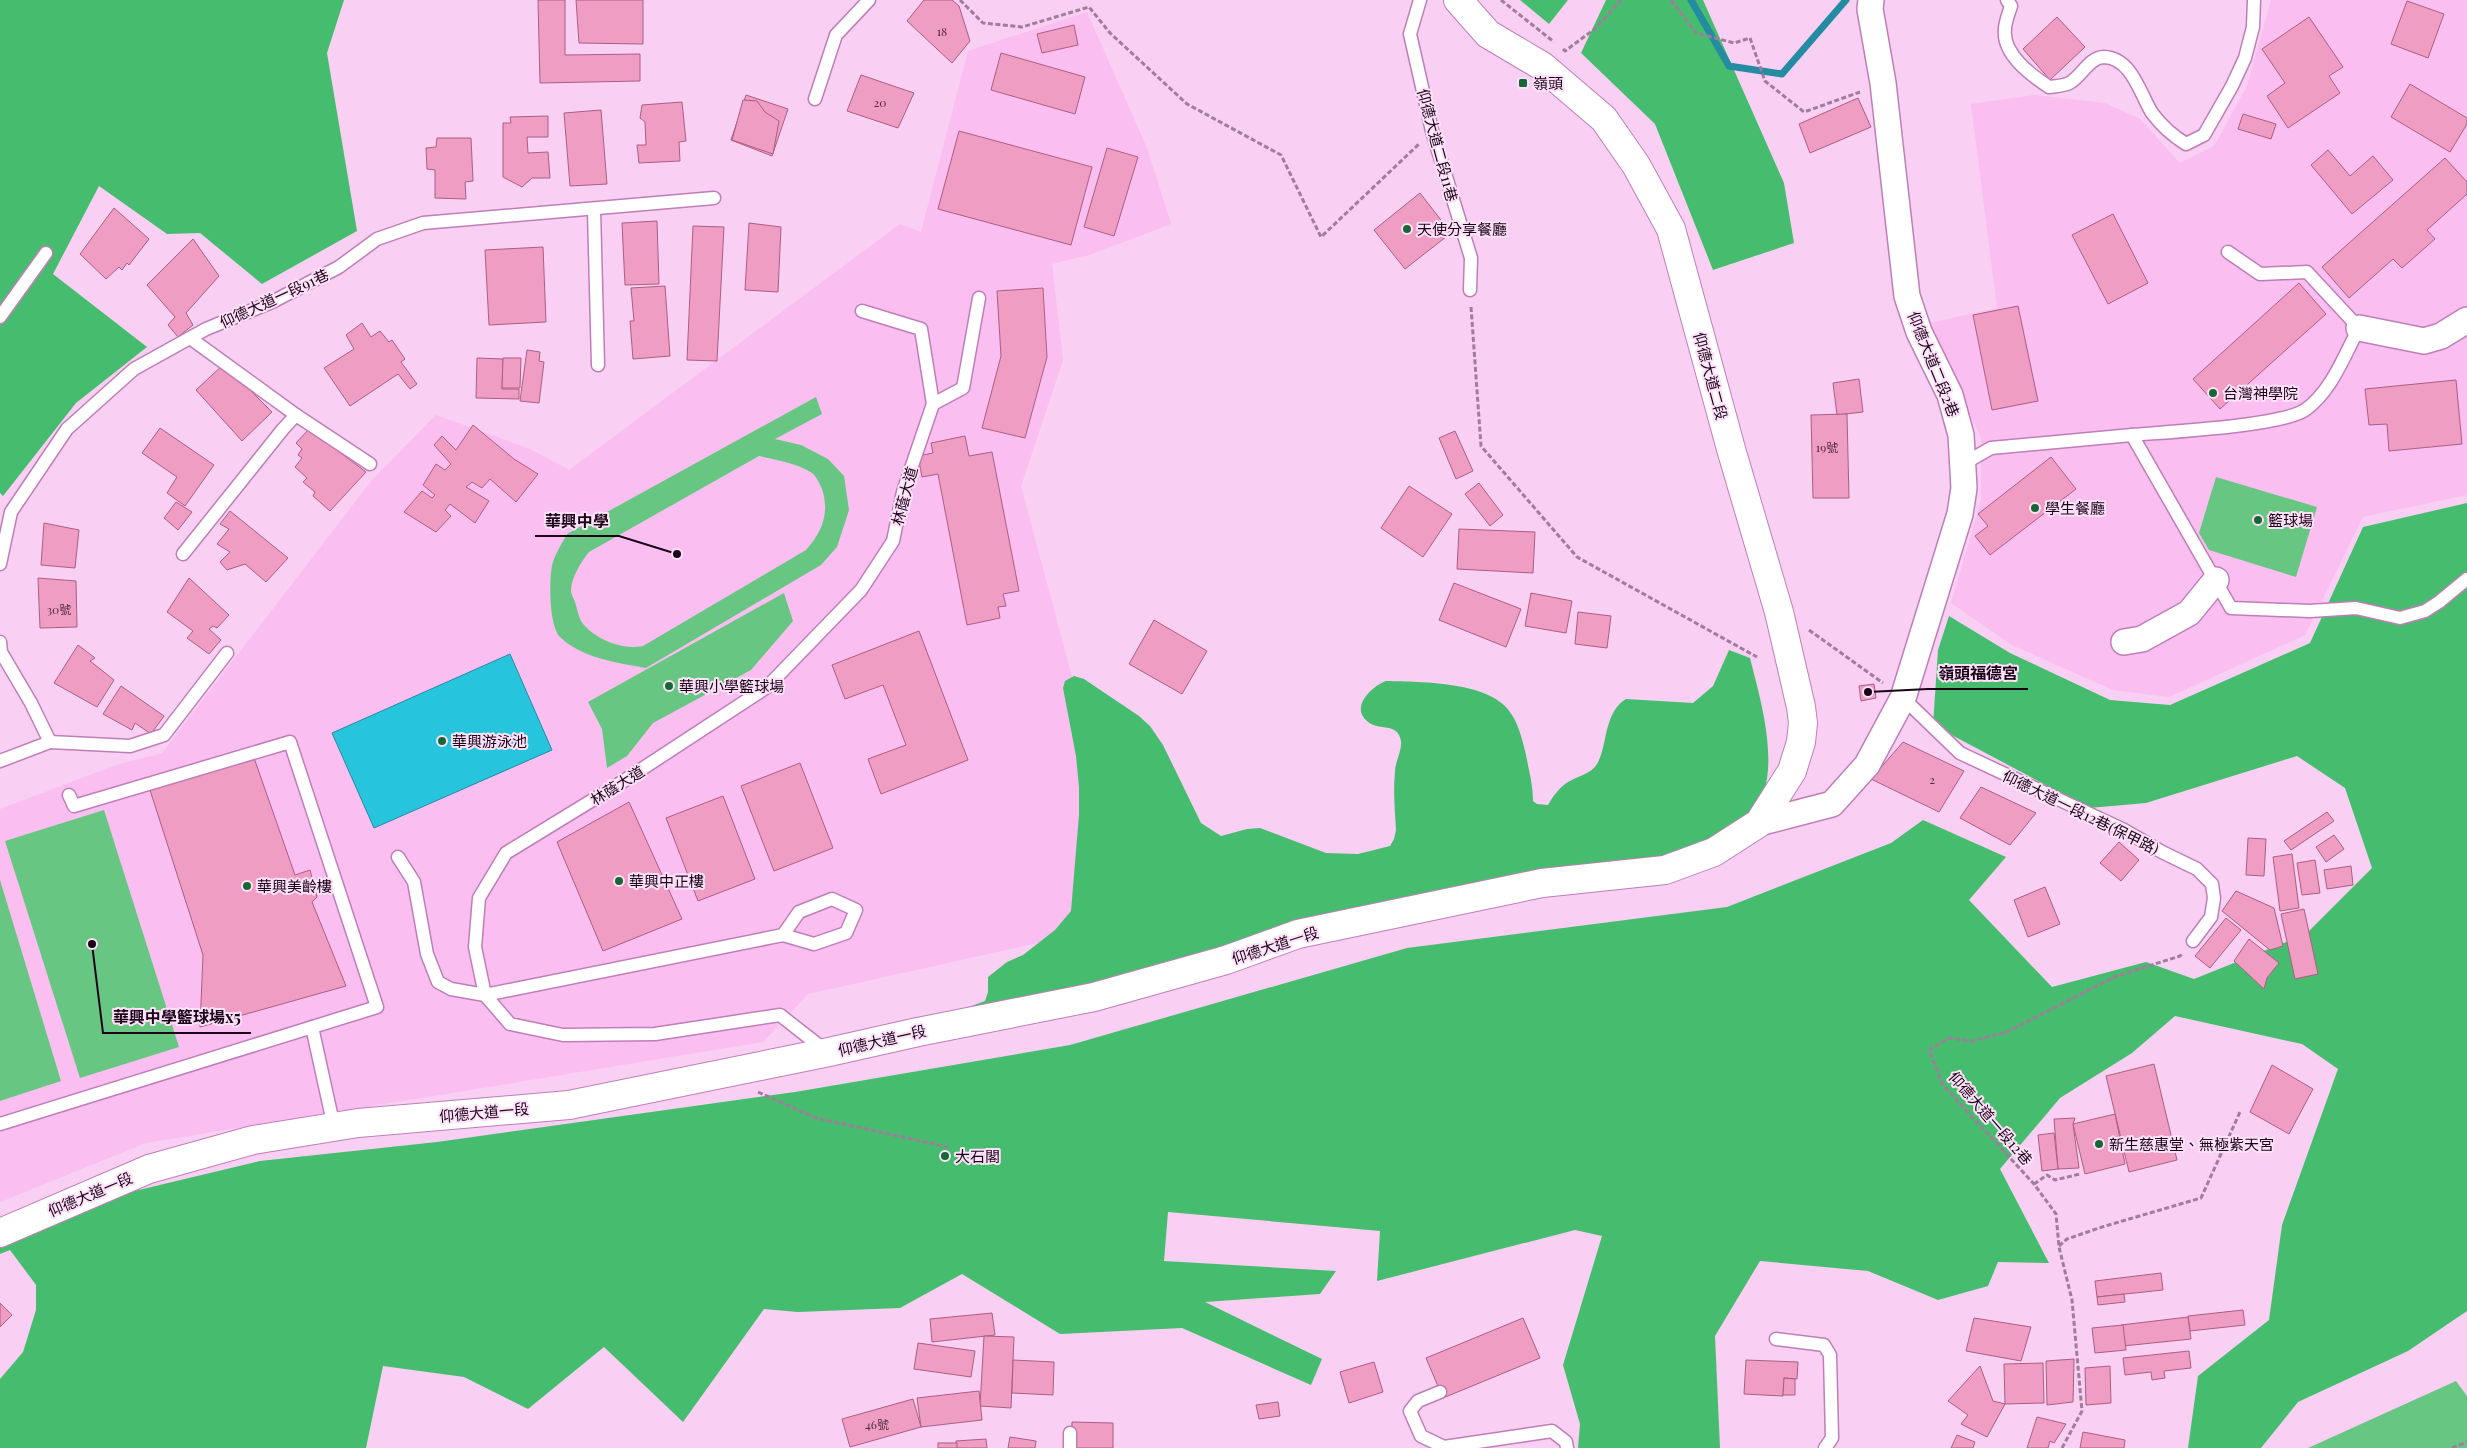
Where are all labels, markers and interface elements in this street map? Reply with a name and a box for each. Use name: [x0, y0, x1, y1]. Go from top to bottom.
house number: 18: [937, 23, 947, 39]
place label: 嶺頭: [1533, 73, 1563, 93]
marker: 嶺頭: [1517, 77, 1529, 89]
street label: 仰德大道二段11巷: [1413, 86, 1463, 204]
house number: 20: [874, 94, 886, 110]
place label: 天使分享餐廳: [1417, 219, 1507, 239]
marker: 天使分享餐廳: [1401, 223, 1413, 235]
street label: 仰德大道一段91巷: [216, 264, 332, 332]
street label: 仰德大道二段2巷: [1904, 308, 1964, 420]
street label: 仰德大道二段: [1690, 330, 1732, 422]
place label: 台灣神學院: [2223, 383, 2298, 403]
marker: 台灣神學院: [2207, 387, 2219, 399]
house number: 19號: [1816, 439, 1838, 455]
street label: 林蔭大道: [887, 464, 921, 528]
place label: 學生餐廳: [2045, 498, 2105, 518]
marker: 學生餐廳: [2029, 502, 2041, 514]
callout: 華興中學: [535, 505, 619, 536]
text: 華興中學: [545, 510, 609, 531]
place label: 籃球場: [2268, 510, 2313, 530]
marker: 籃球場: [2252, 514, 2264, 526]
house number: 30號: [47, 601, 71, 617]
callout: 嶺頭福德宮: [1928, 658, 2028, 689]
text: 嶺頭福德宮: [1938, 662, 2018, 683]
place label: 華興小學籃球場: [679, 676, 784, 696]
marker: 華興小學籃球場: [663, 680, 675, 692]
place label: 華興游泳池: [452, 731, 527, 751]
marker: 華興游泳池: [436, 735, 448, 747]
street label: 林蔭大道: [586, 761, 648, 809]
street label: 仰德大道一段12巷(保甲路): [2000, 765, 2162, 859]
house number: 2: [1929, 771, 1935, 787]
place label: 華興中正樓: [629, 871, 704, 891]
marker: 華興中正樓: [613, 875, 625, 887]
place label: 華興美齡樓: [257, 876, 332, 896]
marker: 華興美齡樓: [241, 880, 253, 892]
street label: 仰德大道一段: [1229, 922, 1321, 968]
callout: 華興中學籃球場x5: [103, 1002, 251, 1033]
text: 華興中學籃球場x5: [113, 1006, 241, 1027]
street label: 仰德大道一段: [836, 1020, 928, 1060]
street label: 仰德大道一段12巷: [1945, 1067, 2037, 1169]
street label: 仰德大道一段: [438, 1098, 530, 1126]
place label: 新生慈惠堂、無極紫天宮: [2109, 1134, 2274, 1154]
marker: 新生慈惠堂、無極紫天宮: [2093, 1138, 2105, 1150]
place label: 大石閣: [955, 1146, 1000, 1166]
marker: 大石閣: [939, 1150, 951, 1162]
street label: 仰德大道一段: [45, 1167, 135, 1221]
house number: 46號: [865, 1416, 889, 1432]

